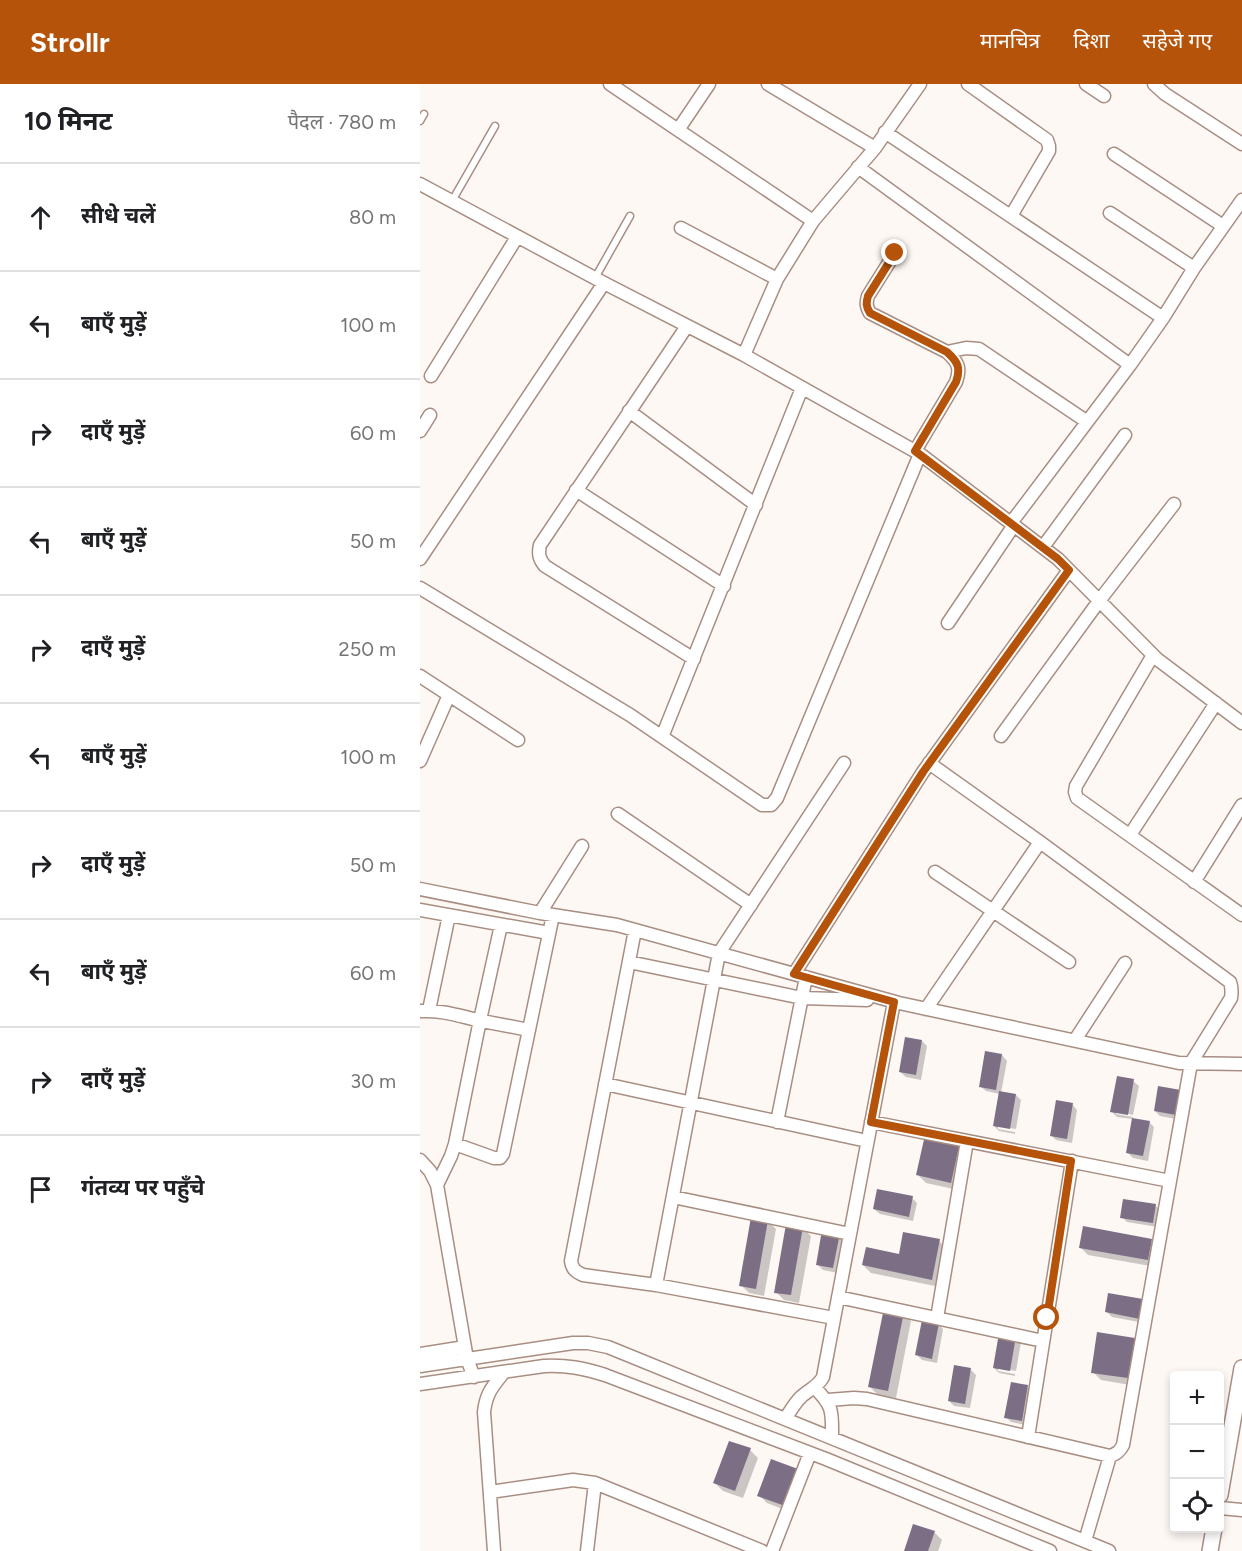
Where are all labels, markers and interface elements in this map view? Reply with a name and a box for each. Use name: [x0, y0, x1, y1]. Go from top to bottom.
text: Strollr: [30, 25, 110, 59]
text: मानचित्र: [980, 28, 1040, 53]
text: दिशा: [1073, 28, 1109, 53]
text: सहेजे गए: [1142, 28, 1212, 53]
text: 10 मिनट: [24, 105, 113, 137]
text: पैदल · 780 m: [288, 110, 396, 134]
icon: ahead: [24, 201, 57, 234]
text: सीधे चलें: [81, 202, 156, 229]
text: 80 m: [349, 205, 396, 229]
route end: [881, 239, 907, 265]
icon: left: [24, 309, 57, 342]
text: बाएँ मुड़ें: [81, 310, 147, 337]
text: 100 m: [340, 313, 396, 337]
icon: right: [24, 417, 57, 450]
text: दाएँ मुड़ें: [81, 418, 145, 445]
text: 60 m: [350, 421, 396, 445]
icon: left: [24, 525, 57, 558]
text: बाएँ मुड़ें: [81, 526, 147, 553]
text: 50 m: [350, 529, 396, 553]
icon: right: [24, 633, 57, 666]
text: दाएँ मुड़ें: [81, 634, 145, 661]
text: 250 m: [339, 637, 396, 661]
icon: left: [24, 741, 57, 774]
text: बाएँ मुड़ें: [81, 742, 147, 769]
text: 100 m: [340, 745, 396, 769]
icon: right: [24, 849, 57, 882]
text: दाएँ मुड़ें: [81, 850, 145, 877]
text: 50 m: [350, 853, 396, 877]
icon: left: [24, 957, 57, 990]
text: बाएँ मुड़ें: [81, 958, 147, 985]
text: 60 m: [350, 961, 396, 985]
icon: right: [24, 1065, 57, 1098]
text: दाएँ मुड़ें: [81, 1066, 145, 1093]
text: 30 m: [350, 1069, 396, 1093]
icon: arrive: [24, 1173, 57, 1206]
text: गंतव्य पर पहुँचे: [81, 1174, 205, 1201]
route start: [1033, 1304, 1059, 1330]
map controls: [1170, 1371, 1224, 1533]
button: +: [1170, 1371, 1224, 1425]
button: −: [1170, 1425, 1224, 1479]
button: locate: [1170, 1479, 1224, 1533]

